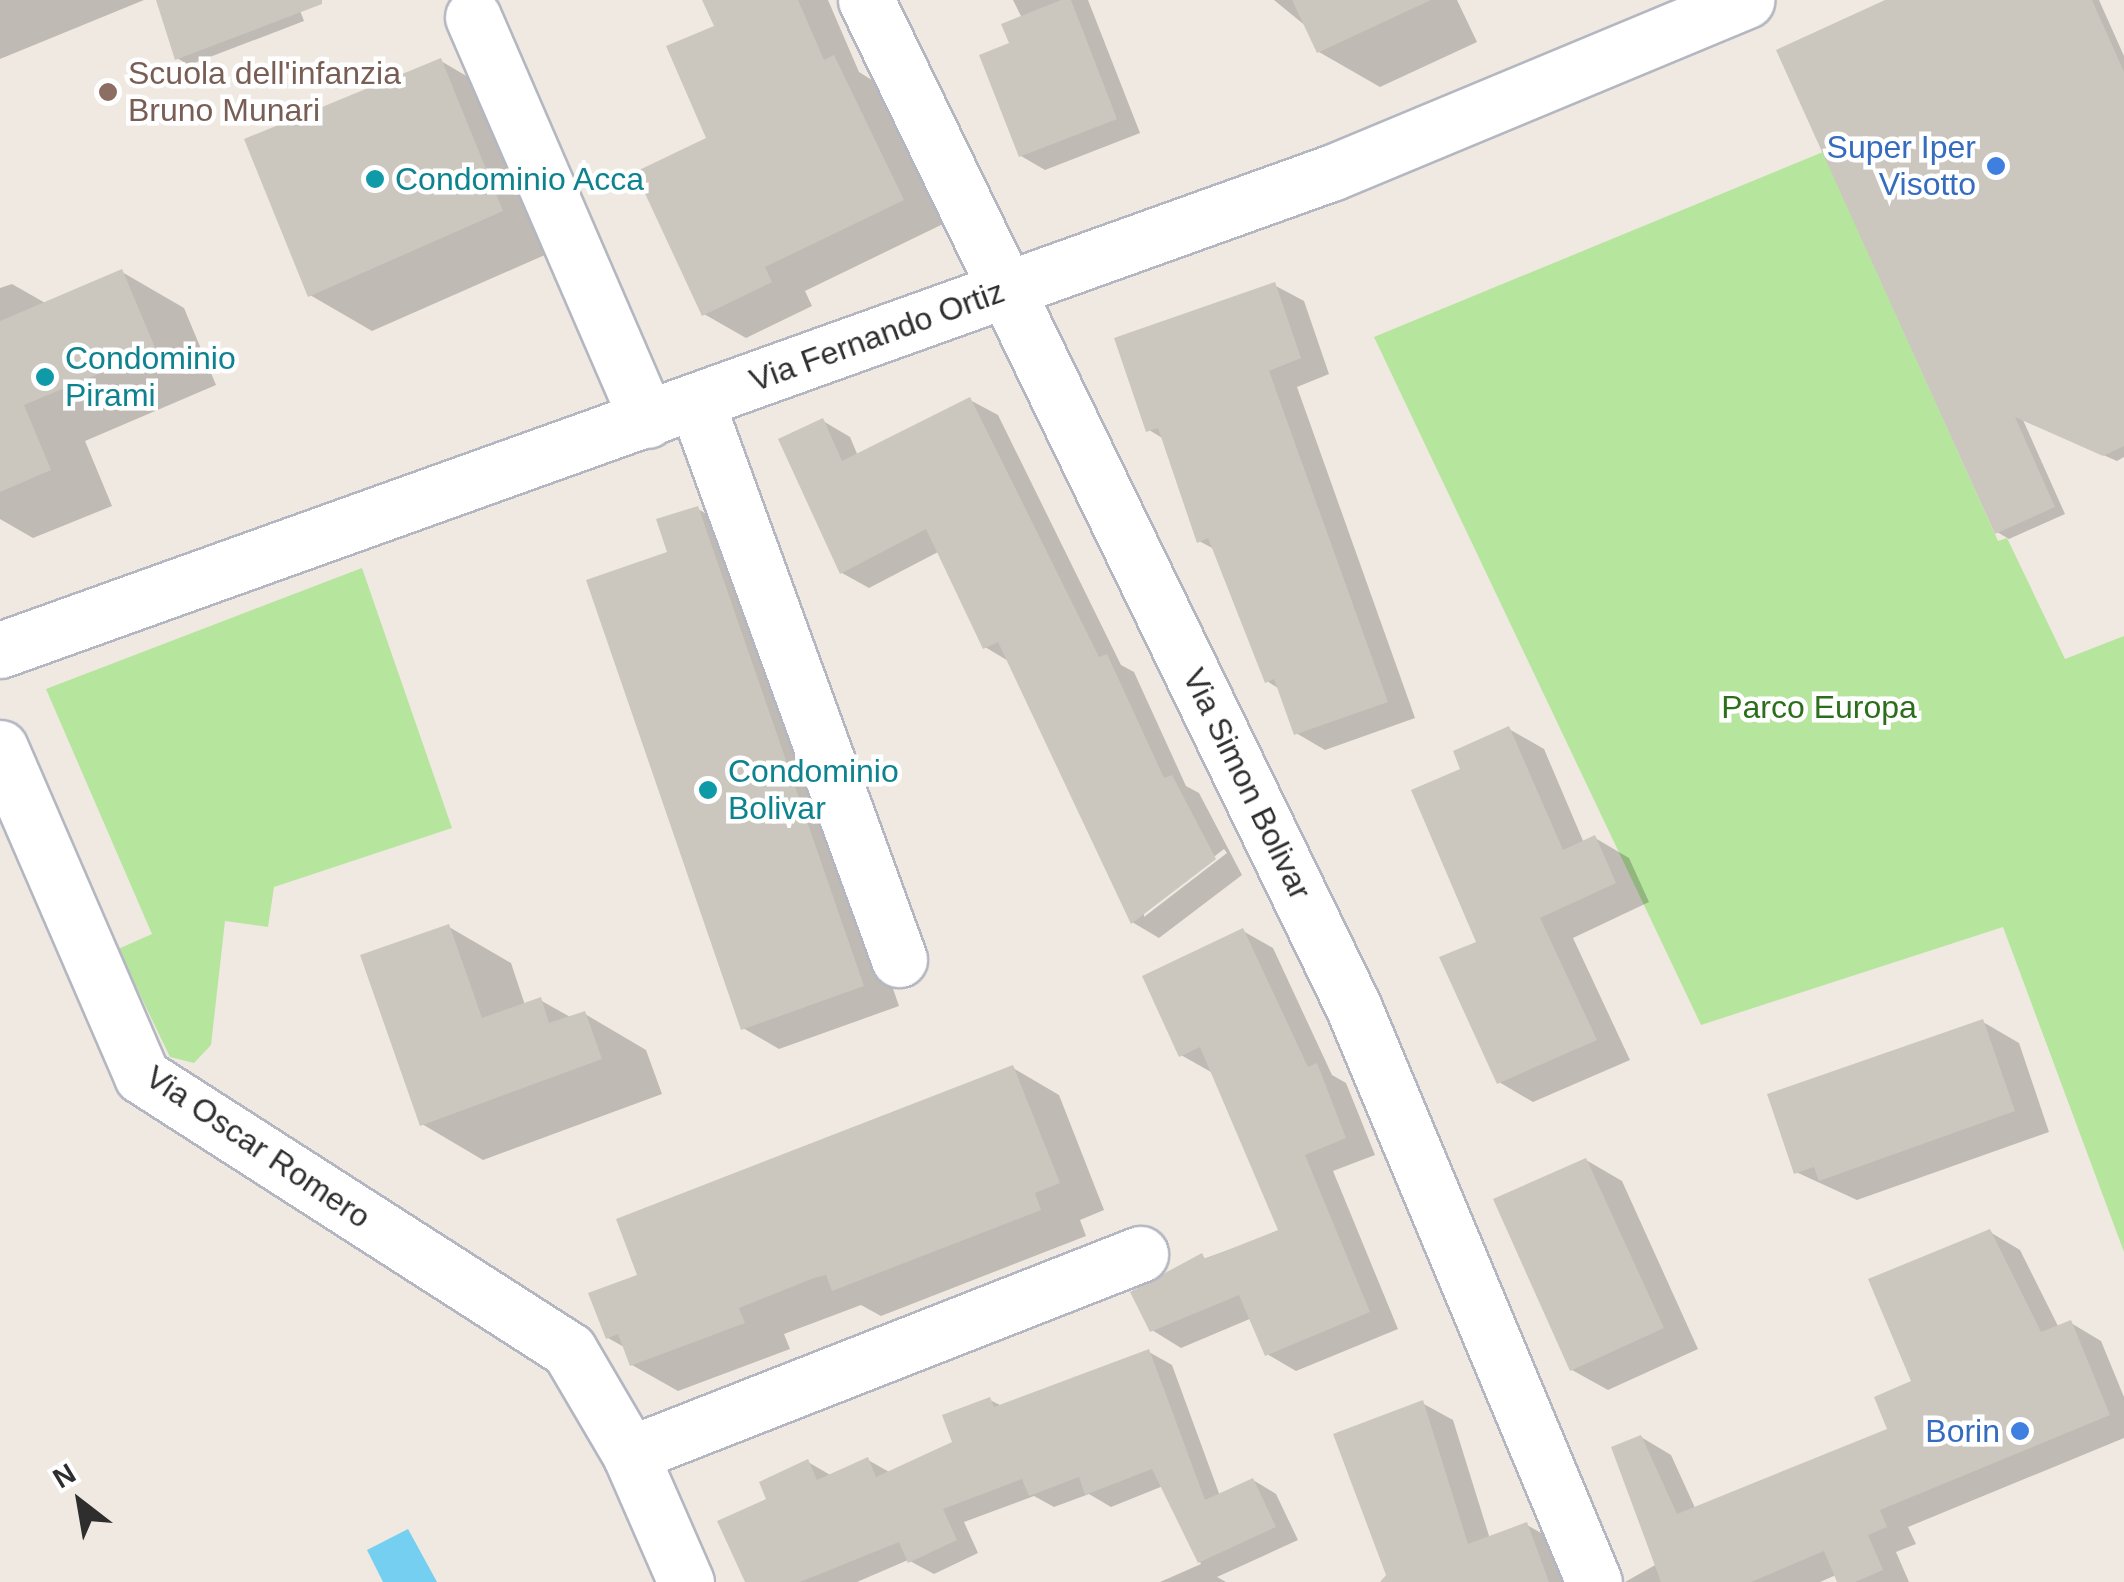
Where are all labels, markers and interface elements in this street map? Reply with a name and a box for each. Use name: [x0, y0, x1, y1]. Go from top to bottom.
place label: Scuola dell'infanzia Bruno Munari: [128, 55, 401, 130]
marker: Scuola dell'infanzia Bruno Munari: [97, 81, 119, 103]
place label: Super Iper Visotto: [1827, 129, 1976, 204]
marker: Super Iper Visotto: [1985, 155, 2007, 177]
place label: Condominio Acca: [395, 160, 646, 198]
marker: Condominio Acca: [364, 168, 386, 190]
street label: Via Fernando Ortiz: [745, 272, 1009, 400]
place label: Condominio Pirami: [65, 340, 236, 415]
marker: Condominio Pirami: [34, 366, 56, 388]
street label: Via Simon Bolivar: [1175, 662, 1319, 906]
park label: Parco Europa: [1721, 688, 1917, 726]
place label: Condominio Bolivar: [728, 753, 899, 828]
marker: Condominio Bolivar: [697, 779, 719, 801]
street label: Via Oscar Romero: [138, 1058, 378, 1236]
place label: Borin: [1925, 1412, 2000, 1450]
marker: Borin: [2009, 1420, 2031, 1442]
north arrow: [30, 1452, 130, 1552]
text: N: [48, 1457, 81, 1494]

